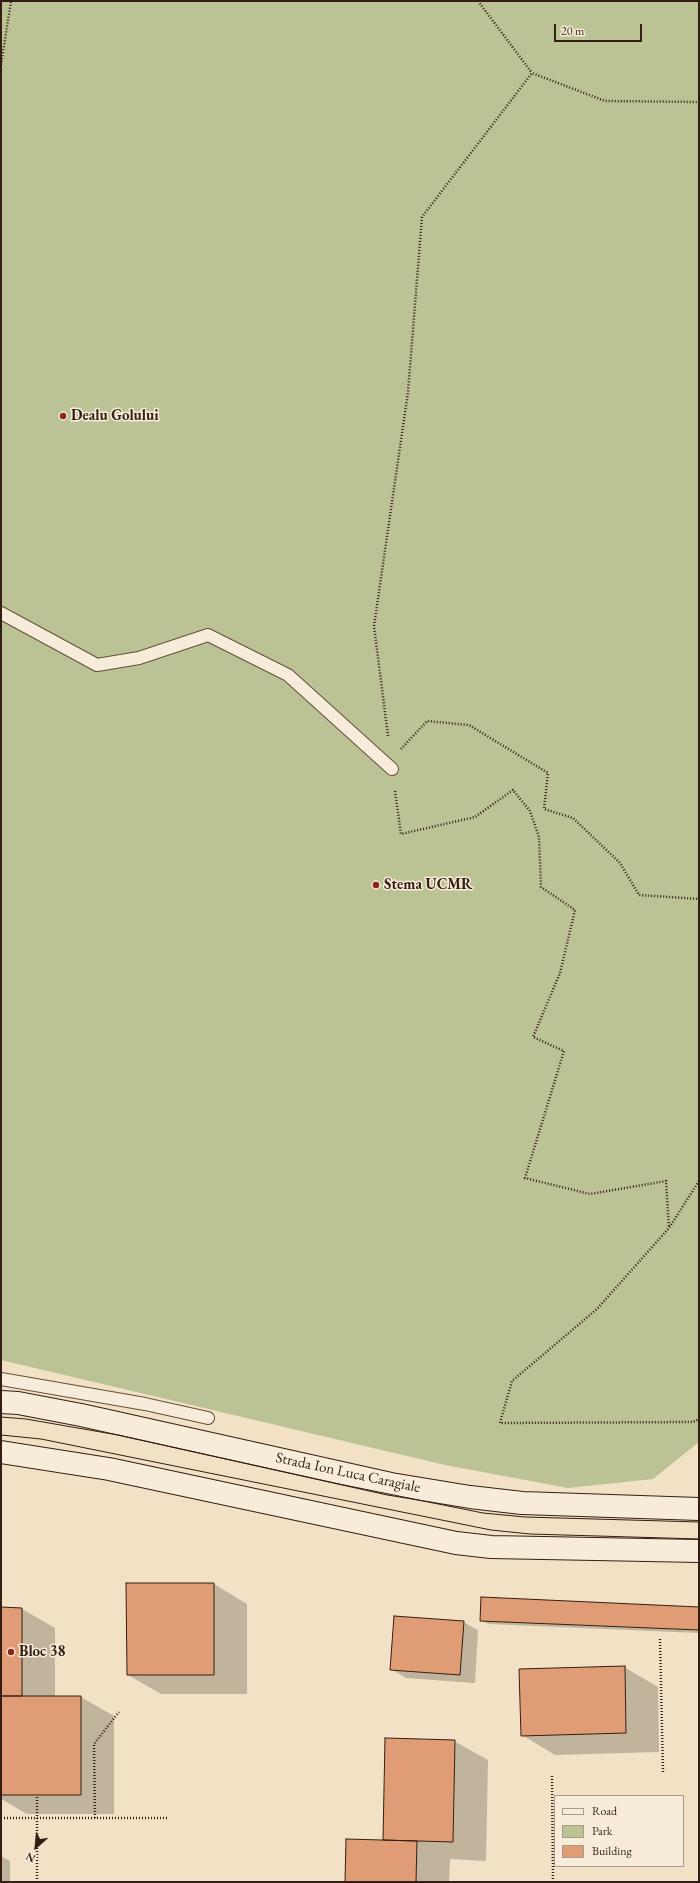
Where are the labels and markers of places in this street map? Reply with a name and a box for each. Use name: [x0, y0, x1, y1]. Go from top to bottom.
place label: Dealu Golului: [71, 407, 159, 425]
marker: Dealu Golului: [58, 411, 68, 421]
place label: Stema UCMR: [384, 876, 472, 894]
marker: Stema UCMR: [371, 880, 381, 890]
place label: Bloc 38: [19, 1643, 66, 1661]
marker: Bloc 38: [6, 1647, 16, 1657]

